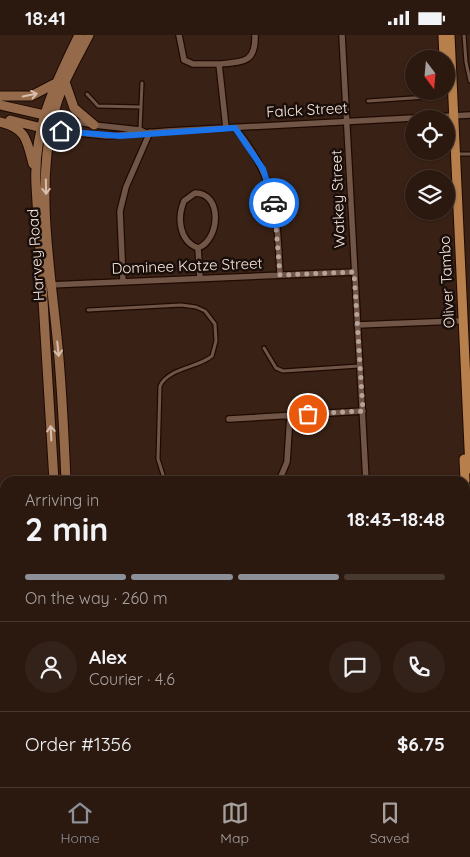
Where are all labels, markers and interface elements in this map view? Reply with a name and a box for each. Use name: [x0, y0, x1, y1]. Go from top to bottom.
text: 18:41: [25, 6, 66, 30]
north arrow: [405, 50, 455, 100]
map controls: [405, 50, 455, 220]
one-way arrow: [21, 90, 37, 100]
street label: Falck Street: [266, 98, 348, 121]
pin: [40, 110, 82, 152]
button: locate: [405, 110, 455, 160]
icon: home: [47, 117, 75, 145]
street label: Watkey Street: [326, 150, 349, 248]
button: layers: [405, 170, 455, 220]
courier: [249, 178, 299, 228]
one-way arrow: [41, 179, 50, 195]
icon: car: [260, 189, 288, 217]
street label: Harvey Road: [23, 208, 48, 302]
street label: Oliver Tambo: [435, 235, 458, 329]
street label: Dominee Kotze Street: [111, 253, 263, 278]
one-way arrow: [53, 340, 63, 356]
pin: [287, 393, 329, 435]
icon: bag: [294, 400, 322, 428]
one-way arrow: [47, 425, 56, 441]
text: Arriving in: [25, 490, 99, 510]
text: 18:43–18:48: [347, 507, 445, 531]
text: 2 min: [25, 509, 108, 549]
text: On the way · 260 m: [25, 588, 167, 608]
button: person: [25, 641, 77, 693]
button: chat: [329, 641, 381, 693]
button: phone: [393, 641, 445, 693]
text: Alex: [89, 645, 127, 669]
text: Courier · 4.6: [89, 669, 175, 689]
text: Order #1356: [25, 732, 131, 756]
text: $6.75: [397, 732, 445, 756]
tab: Home: [60, 799, 100, 847]
tab: Map: [220, 799, 249, 847]
tab: Saved: [370, 799, 410, 847]

